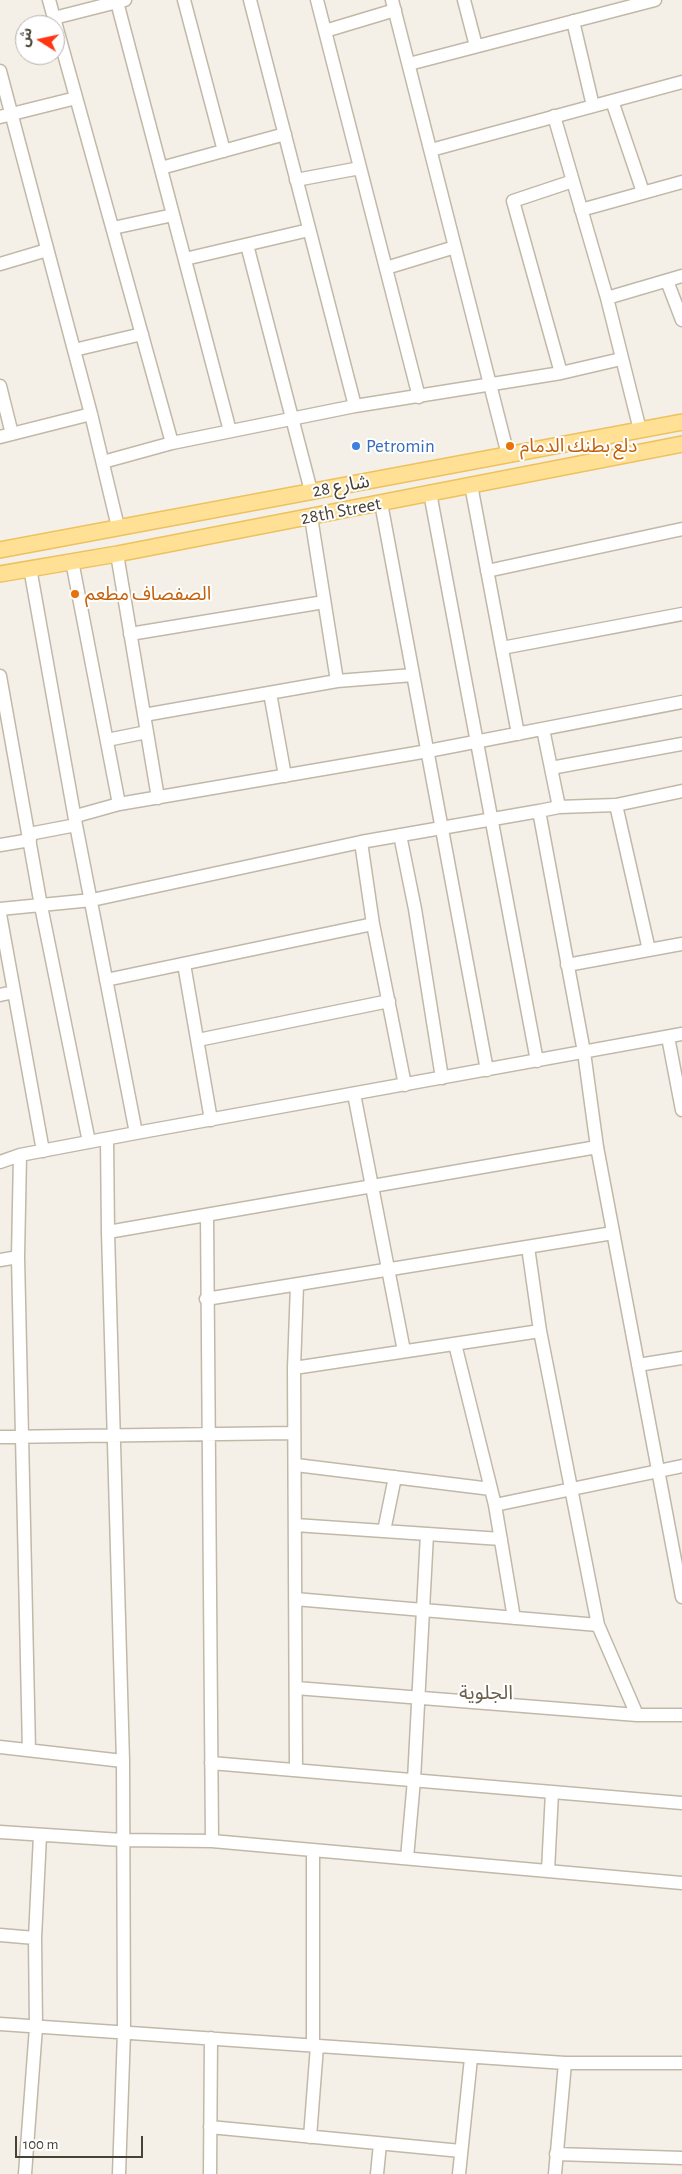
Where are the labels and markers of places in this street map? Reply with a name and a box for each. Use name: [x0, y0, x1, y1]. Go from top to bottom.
place label: Petromin: [366, 435, 435, 457]
place label: دلع بطنك الدمام: [520, 435, 637, 457]
marker: Petromin: [350, 440, 362, 452]
marker: دلع بطنك الدمام: [504, 440, 516, 452]
place label: الصفصاف مطعم: [85, 583, 211, 605]
marker: الصفصاف مطعم: [69, 588, 81, 600]

